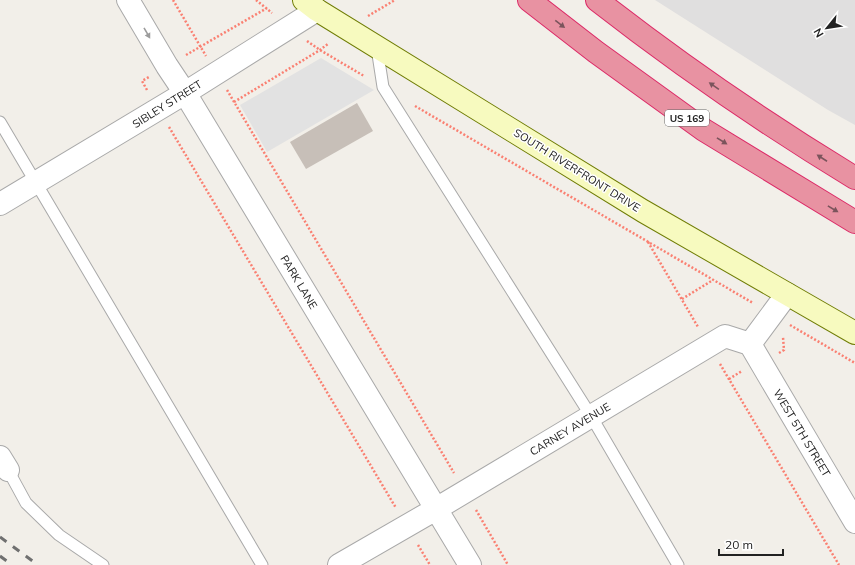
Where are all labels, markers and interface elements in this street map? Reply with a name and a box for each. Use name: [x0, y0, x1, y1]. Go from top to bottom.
north arrow: [807, 8, 847, 48]
one-way arrow: [555, 20, 566, 28]
text: N: [810, 26, 826, 40]
one-way arrow: [144, 27, 151, 39]
street label: SIBLEY STREET: [130, 77, 205, 131]
one-way arrow: [708, 82, 719, 90]
road number: US 169: [665, 110, 709, 126]
street label: SOUTH RIVERFRONT DRIVE: [511, 125, 643, 215]
one-way arrow: [717, 137, 727, 145]
one-way arrow: [817, 154, 827, 162]
one-way arrow: [827, 205, 839, 212]
street label: PARK LANE: [277, 252, 321, 312]
street label: WEST 5TH STREET: [770, 387, 834, 480]
street label: CARNEY AVENUE: [527, 399, 613, 459]
scale bar: [719, 531, 783, 557]
text: 20 m: [725, 537, 753, 552]

